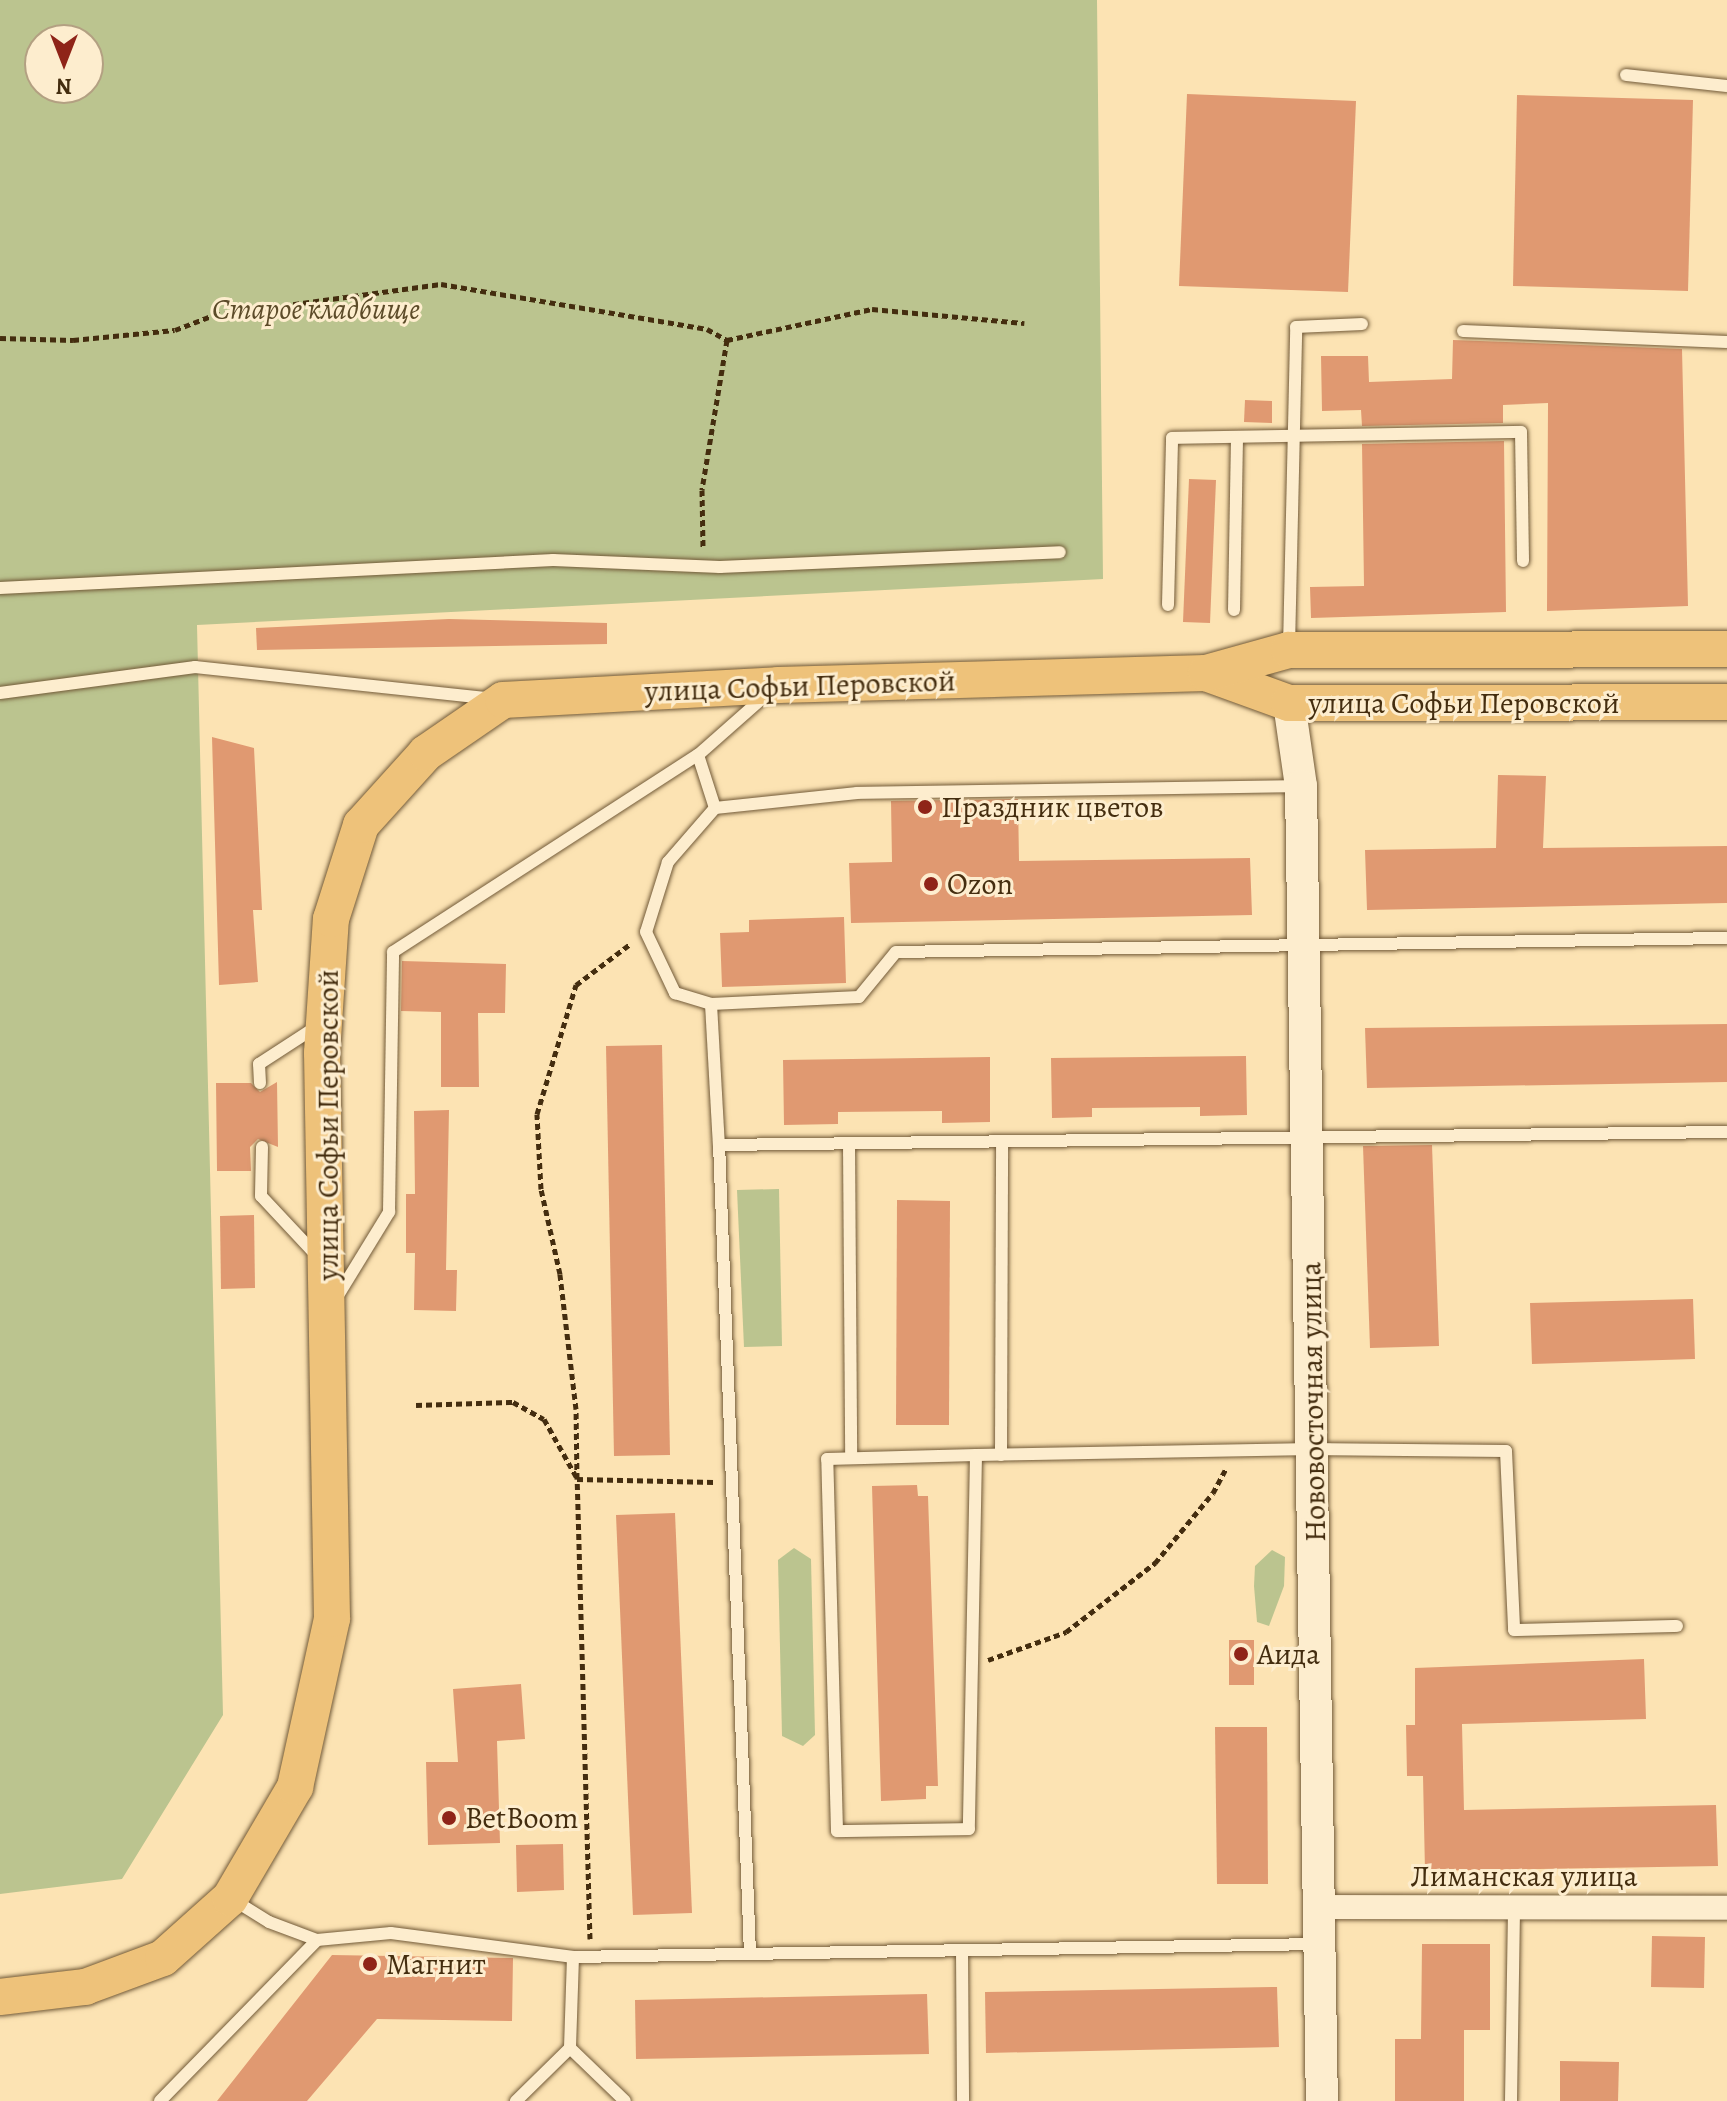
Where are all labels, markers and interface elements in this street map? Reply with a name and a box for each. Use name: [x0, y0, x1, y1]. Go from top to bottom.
north arrow: [24, 24, 104, 104]
text: N: [56, 71, 72, 101]
park label: Старое кладбище: [212, 291, 420, 327]
street label: улица Софьи Перовской: [644, 663, 956, 709]
street label: улица Софьи Перовской: [1308, 685, 1620, 721]
place label: Праздник цветов: [941, 789, 1163, 825]
marker: Праздник цветов: [916, 798, 934, 816]
place label: Ozon: [947, 866, 1013, 902]
marker: Ozon: [922, 875, 940, 893]
street label: улица Софьи Перовской: [310, 969, 346, 1281]
street label: Нововосточная улица: [1293, 1262, 1333, 1542]
place label: Аида: [1257, 1636, 1320, 1672]
marker: Аида: [1232, 1645, 1250, 1663]
place label: BetBoom: [465, 1800, 578, 1836]
marker: BetBoom: [440, 1809, 458, 1827]
street label: Лиманская улица: [1410, 1858, 1638, 1894]
place label: Магнит: [386, 1946, 486, 1982]
marker: Магнит: [361, 1955, 379, 1973]

